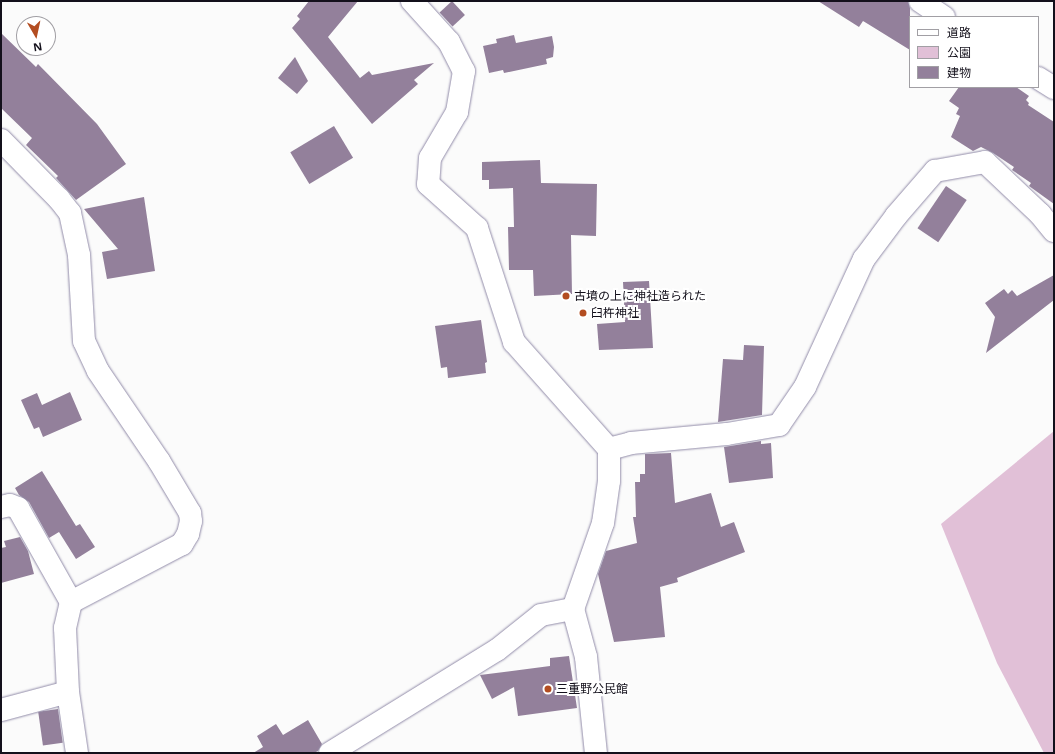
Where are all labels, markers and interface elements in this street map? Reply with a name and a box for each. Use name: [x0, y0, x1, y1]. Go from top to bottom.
north arrow: [16, 16, 56, 56]
legend: [909, 16, 1039, 88]
text: 道路: [947, 24, 971, 41]
text: N: [32, 39, 43, 55]
text: 公園: [947, 44, 971, 61]
text: 建物: [947, 64, 971, 81]
place label: 古墳の上に神社造られた: [574, 289, 706, 303]
marker: 古墳の上に神社造られた: [561, 291, 571, 301]
place label: 臼杵神社: [591, 306, 639, 320]
marker: 臼杵神社: [578, 308, 588, 318]
place label: 三重野公民館: [556, 682, 628, 696]
marker: 三重野公民館: [543, 684, 553, 694]

